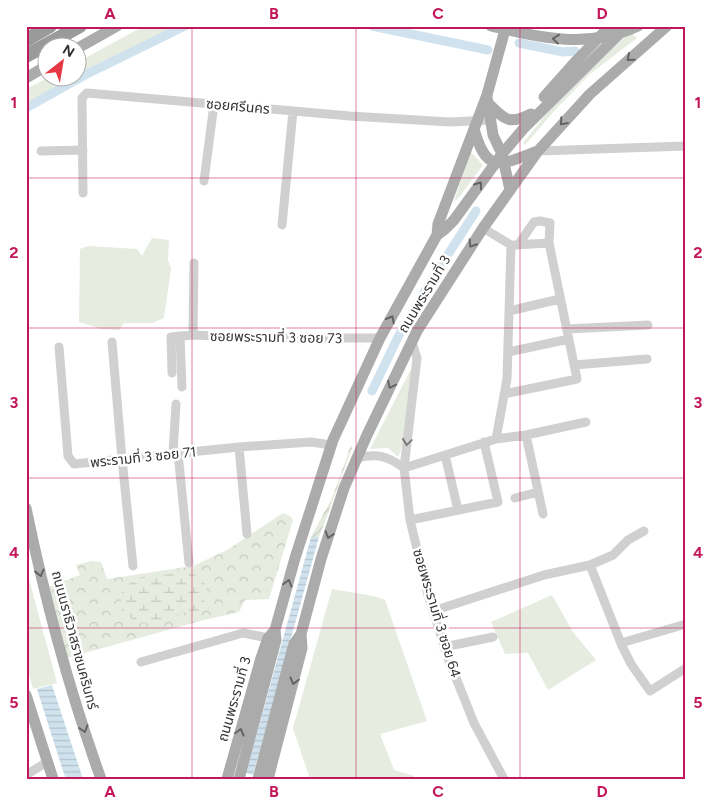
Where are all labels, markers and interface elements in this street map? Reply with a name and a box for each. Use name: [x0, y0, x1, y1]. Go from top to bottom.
text: A: [104, 4, 116, 23]
text: B: [269, 4, 279, 23]
text: C: [432, 4, 444, 23]
text: D: [596, 4, 608, 23]
one-way arrow: [552, 34, 560, 45]
north arrow: [38, 38, 88, 88]
text: N: [59, 41, 77, 61]
one-way arrow: [626, 52, 635, 61]
text: 1: [11, 93, 17, 112]
text: 1: [695, 93, 701, 112]
street label: ซอยศรีนคร: [205, 95, 271, 118]
one-way arrow: [560, 117, 569, 126]
one-way arrow: [473, 181, 482, 190]
one-way arrow: [469, 239, 479, 248]
text: 2: [9, 243, 19, 262]
text: 2: [693, 243, 703, 262]
street label: ถนนพระรามที่ 3: [393, 251, 454, 336]
one-way arrow: [385, 315, 395, 324]
street label: ซอยพระรามที่ 3 ซอย 73: [210, 326, 342, 347]
one-way arrow: [387, 380, 398, 389]
text: 3: [10, 393, 19, 412]
text: 3: [694, 393, 703, 412]
one-way arrow: [403, 438, 413, 447]
street label: พระรามที่ 3 ซอย 71: [89, 441, 197, 472]
one-way arrow: [325, 530, 335, 538]
text: 4: [9, 543, 19, 562]
text: 4: [693, 543, 703, 562]
street label: ซอยพระรามที่ 3 ซอย 64: [409, 546, 466, 680]
one-way arrow: [34, 568, 45, 577]
street label: ถนนนราธิวาสราชนครินทร์: [48, 569, 101, 712]
one-way arrow: [282, 580, 292, 588]
street label: ถนนพระรามที่ 3: [212, 654, 255, 744]
one-way arrow: [289, 677, 300, 686]
text: 5: [9, 693, 19, 712]
text: 5: [693, 693, 703, 712]
one-way arrow: [78, 724, 88, 733]
one-way arrow: [234, 728, 244, 736]
text: A: [104, 782, 116, 801]
text: B: [269, 782, 279, 801]
text: C: [432, 782, 444, 801]
text: D: [596, 782, 608, 801]

